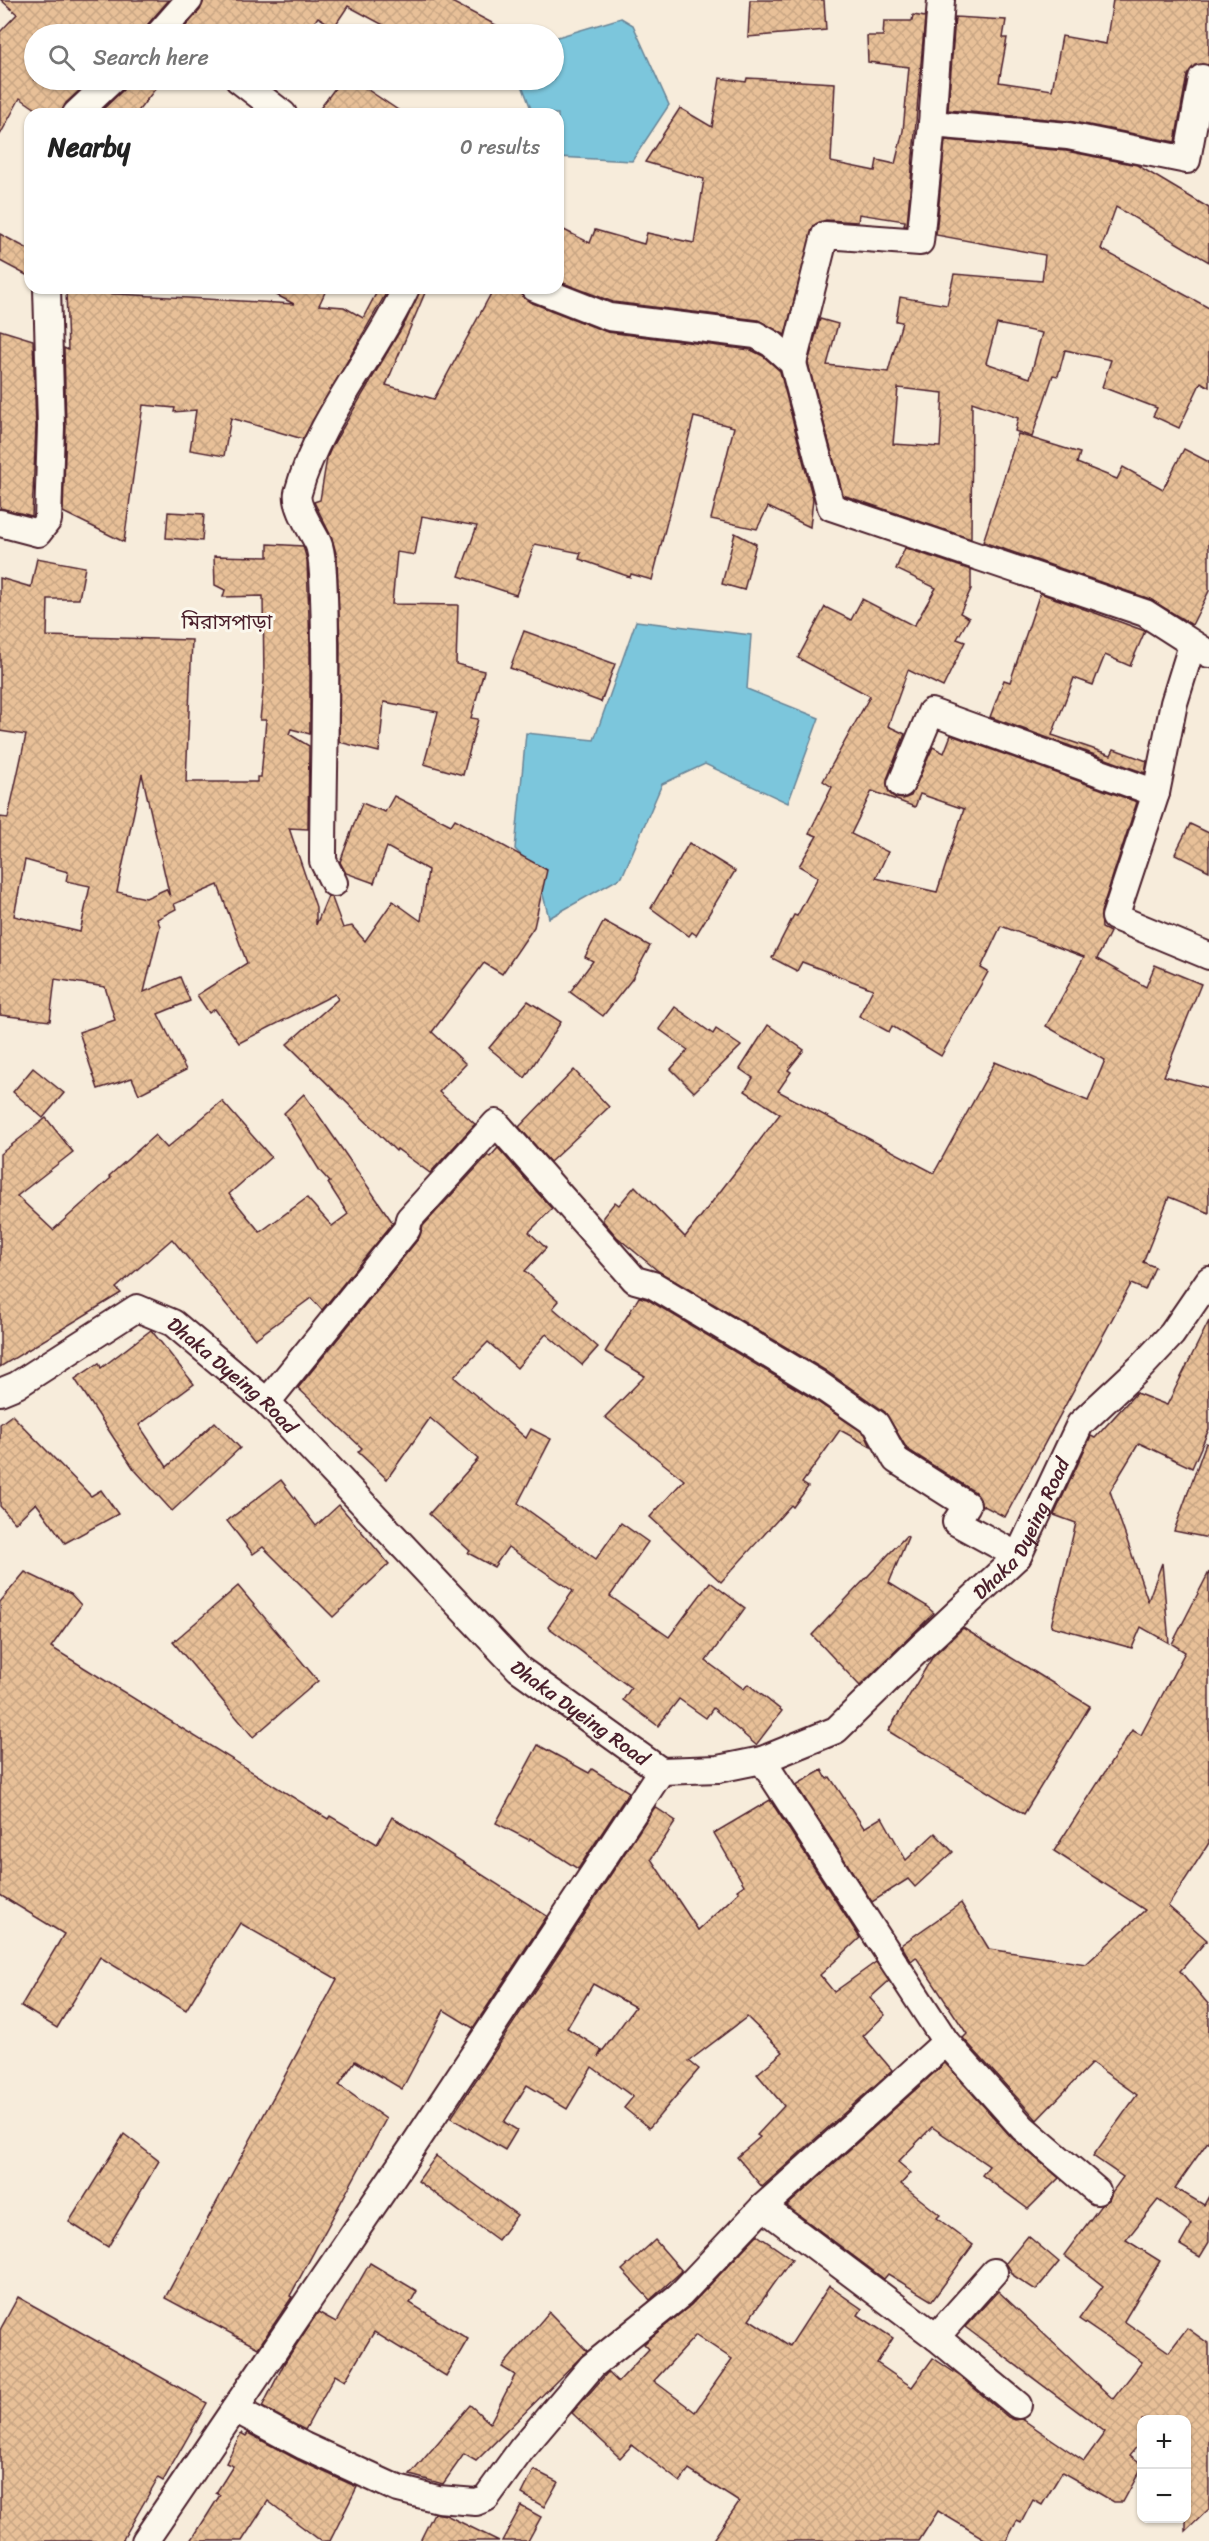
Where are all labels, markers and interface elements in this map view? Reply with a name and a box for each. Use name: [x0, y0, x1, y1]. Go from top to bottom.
search box: [24, 24, 564, 90]
text: Search here: [93, 38, 209, 77]
icon: search: [45, 41, 78, 74]
text: Nearby: [48, 124, 130, 170]
text: 0 results: [460, 130, 540, 165]
district label: মিরাসপাড়া: [181, 603, 273, 641]
street label: Dhaka Dyeing Road: [159, 1307, 307, 1443]
street label: Dhaka Dyeing Road: [964, 1450, 1080, 1608]
street label: Dhaka Dyeing Road: [501, 1652, 658, 1776]
map controls: [1137, 2415, 1191, 2523]
button: +: [1137, 2415, 1191, 2469]
button: −: [1137, 2469, 1191, 2523]

